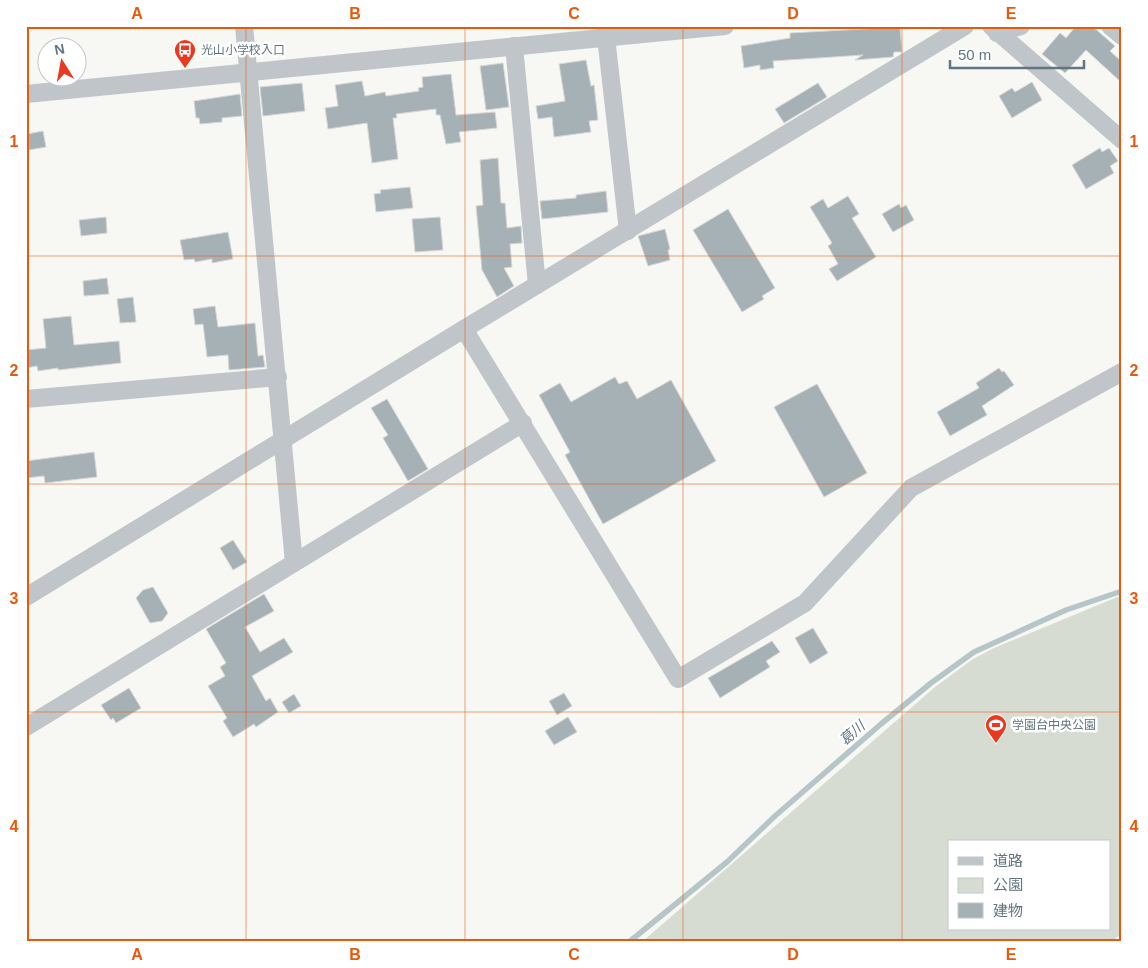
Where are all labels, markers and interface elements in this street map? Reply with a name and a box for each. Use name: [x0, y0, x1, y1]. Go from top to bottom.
text: A: [131, 5, 143, 22]
text: B: [349, 5, 361, 22]
text: C: [568, 5, 580, 22]
text: D: [787, 5, 799, 22]
text: E: [1006, 5, 1017, 22]
north arrow: [38, 38, 88, 88]
bus stop icon: 光山小学校入口: [173, 38, 197, 69]
scale bar: [950, 38, 1084, 70]
text: N: [53, 40, 66, 58]
place label: 光山小学校入口: [201, 43, 285, 57]
text: 50 m: [958, 46, 991, 63]
text: 1: [10, 133, 19, 150]
text: 1: [1130, 133, 1139, 150]
text: 2: [10, 362, 19, 379]
text: 2: [1130, 362, 1139, 379]
text: 3: [10, 590, 19, 607]
text: 3: [1130, 590, 1139, 607]
sports icon: 学園台中央公園: [984, 713, 1008, 744]
water label: 葛川: [836, 716, 869, 748]
place label: 学園台中央公園: [1012, 718, 1096, 732]
text: 4: [10, 818, 19, 835]
text: 4: [1130, 818, 1139, 835]
legend: [948, 840, 1110, 930]
text: 道路: [993, 852, 1023, 869]
text: 公園: [993, 876, 1023, 893]
text: 建物: [993, 902, 1023, 919]
text: A: [131, 946, 143, 963]
text: B: [349, 946, 361, 963]
text: C: [568, 946, 580, 963]
text: D: [787, 946, 799, 963]
text: E: [1006, 946, 1017, 963]

